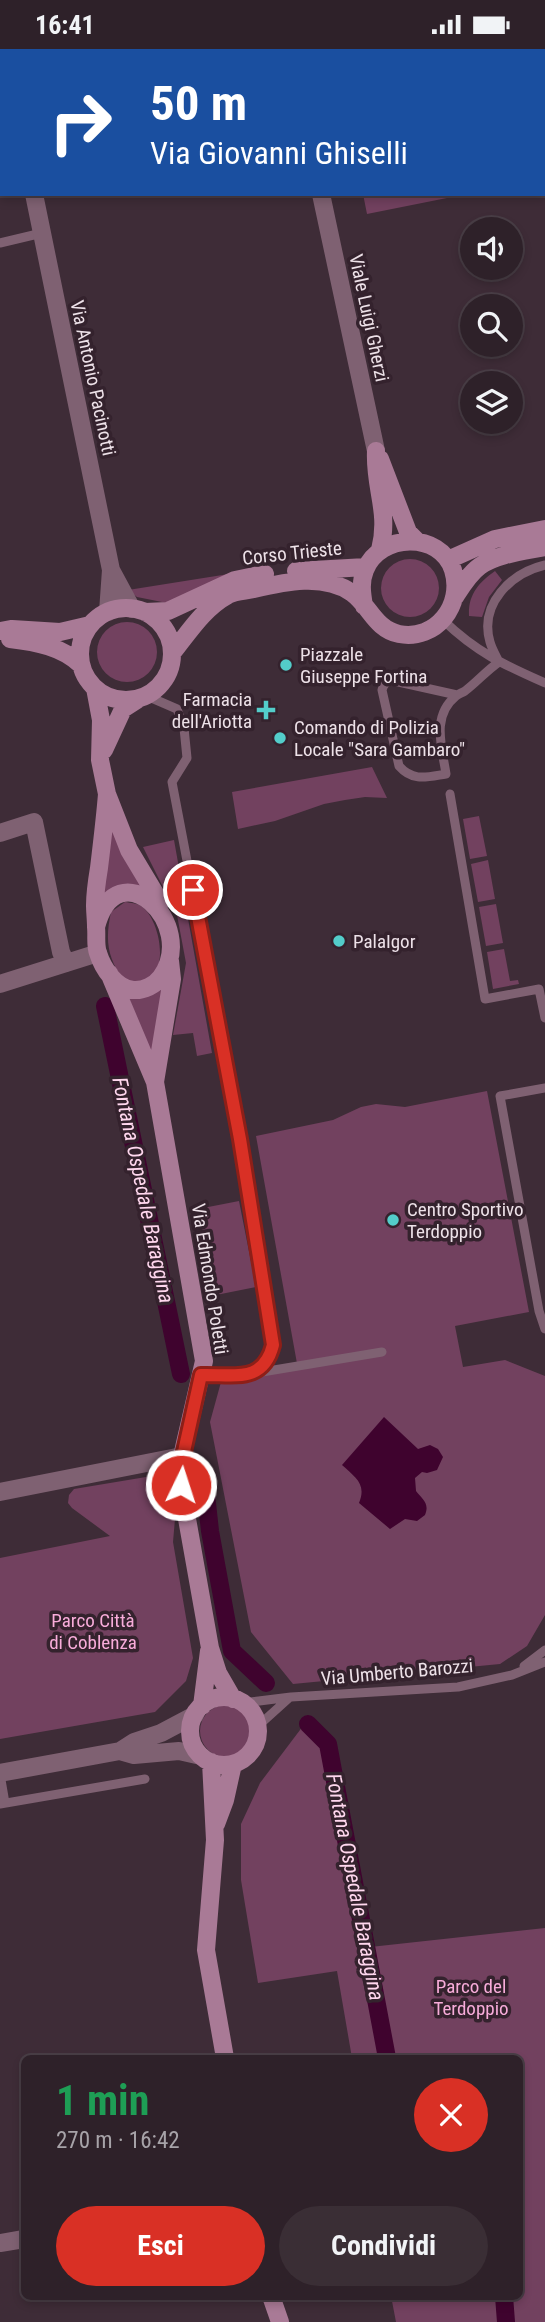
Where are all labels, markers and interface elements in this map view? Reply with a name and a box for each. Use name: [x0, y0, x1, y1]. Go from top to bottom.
text: 16:41: [35, 10, 95, 40]
text: 50 m: [150, 75, 247, 132]
icon: right: [35, 77, 126, 168]
text: Via Giovanni Ghiselli: [150, 134, 408, 172]
map controls: [460, 217, 523, 434]
button: sound: [460, 217, 523, 280]
street label: Viale Luigi Gherzi: [344, 252, 394, 384]
button: search: [460, 294, 523, 357]
street label: Via Antonio Pacinotti: [65, 298, 121, 458]
button: layers: [460, 371, 523, 434]
street label: Corso Trieste: [241, 536, 343, 570]
place label: Piazzale Giuseppe Fortina: [300, 643, 427, 688]
marker: Piazzale Giuseppe Fortina: [278, 657, 294, 673]
place label: Farmacia dell'Ariotta: [172, 688, 252, 733]
marker: Farmacia dell'Ariotta: [258, 702, 274, 718]
place label: Comando di Polizia Locale "Sara Gambaro": [294, 716, 465, 761]
marker: Comando di Polizia Locale "Sara Gambaro": [272, 730, 288, 746]
pin: [163, 860, 223, 920]
icon: arrive: [174, 871, 212, 909]
place label: PalaIgor: [353, 930, 416, 953]
marker: PalaIgor: [331, 933, 347, 949]
water label: Fontana Ospedale Baraggina: [107, 1075, 179, 1305]
place label: Centro Sportivo Terdoppio: [407, 1198, 524, 1243]
street label: Via Edmondo Poletti: [187, 1202, 233, 1356]
marker: Centro Sportivo Terdoppio: [385, 1212, 401, 1228]
position arrow: [144, 1448, 218, 1522]
park label: Parco Città di Coblenza: [49, 1609, 137, 1654]
street label: Via Umberto Barozzi: [320, 1654, 474, 1690]
water label: Fontana Ospedale Baraggina: [321, 1771, 389, 2003]
park label: Parco del Terdoppio: [433, 1975, 509, 2020]
text: 1 min: [56, 2076, 149, 2125]
button: close: [414, 2078, 488, 2152]
text: 270 m · 16:42: [56, 2127, 180, 2154]
button: Esci: [56, 2206, 265, 2286]
button: Condividi: [279, 2206, 488, 2286]

